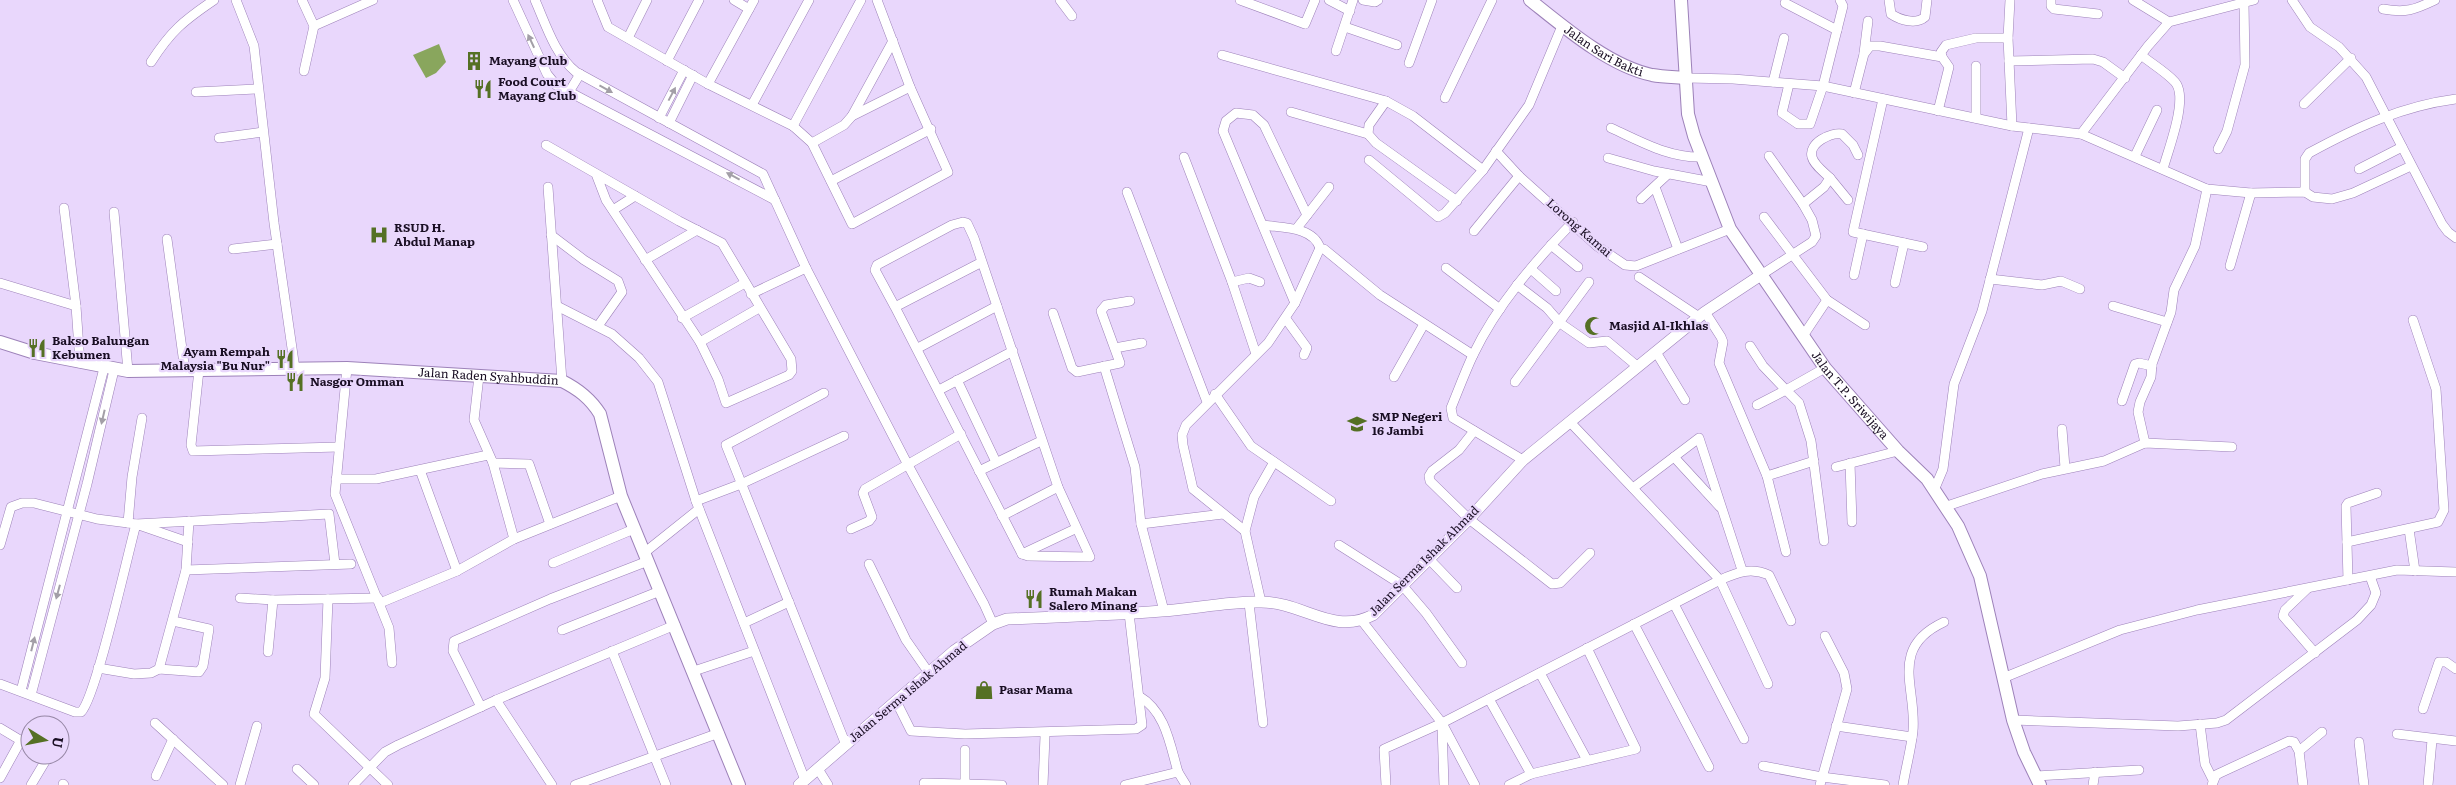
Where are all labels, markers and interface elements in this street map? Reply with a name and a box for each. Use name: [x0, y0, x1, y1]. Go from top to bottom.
street label: Jalan Sari Bakti: [1561, 20, 1646, 80]
one-way arrow: [527, 34, 535, 48]
building icon: Mayang Club: [463, 50, 485, 72]
place label: Mayang Club: [489, 51, 568, 69]
place label: Food Court Mayang Club: [498, 72, 577, 104]
restaurant icon: Food Court Mayang Club: [472, 78, 494, 100]
one-way arrow: [599, 85, 614, 93]
one-way arrow: [668, 87, 676, 101]
one-way arrow: [725, 172, 740, 180]
street label: Lorong Kamai: [1543, 194, 1616, 261]
place label: RSUD H. Abdul Manap: [394, 218, 475, 250]
hospital icon: RSUD H. Abdul Manap: [368, 224, 390, 246]
mosque icon: Masjid Al-Ikhlas: [1583, 315, 1605, 337]
place label: Masjid Al-Ikhlas: [1609, 316, 1708, 334]
place label: Bakso Balungan Kebumen: [52, 331, 150, 363]
restaurant icon: Bakso Balungan Kebumen: [26, 337, 48, 359]
place label: Ayam Rempah Malaysia "Bu Nur": [160, 342, 270, 374]
street label: Jalan T.P. Sriwijaya: [1808, 347, 1894, 443]
restaurant icon: Ayam Rempah Malaysia "Bu Nur": [274, 348, 296, 370]
street label: Jalan Raden Syahbuddin: [417, 362, 559, 389]
restaurant icon: Nasgor Omman: [284, 371, 306, 393]
place label: Nasgor Omman: [310, 372, 405, 390]
place label: SMP Negeri 16 Jambi: [1372, 407, 1443, 439]
one-way arrow: [99, 410, 107, 425]
school or university icon: SMP Negeri 16 Jambi: [1346, 413, 1368, 435]
street label: Jalan Serma Ishak Ahmad: [1364, 501, 1483, 619]
place label: Rumah Makan Salero Minang: [1049, 582, 1138, 614]
one-way arrow: [54, 584, 62, 599]
restaurant icon: Rumah Makan Salero Minang: [1023, 588, 1045, 610]
one-way arrow: [29, 636, 37, 651]
street label: Jalan Serma Ishak Ahmad: [844, 636, 971, 746]
shop icon: Pasar Mama: [973, 679, 995, 701]
place label: Pasar Mama: [999, 680, 1073, 698]
north arrow: [20, 715, 70, 765]
text: U: [48, 735, 70, 750]

